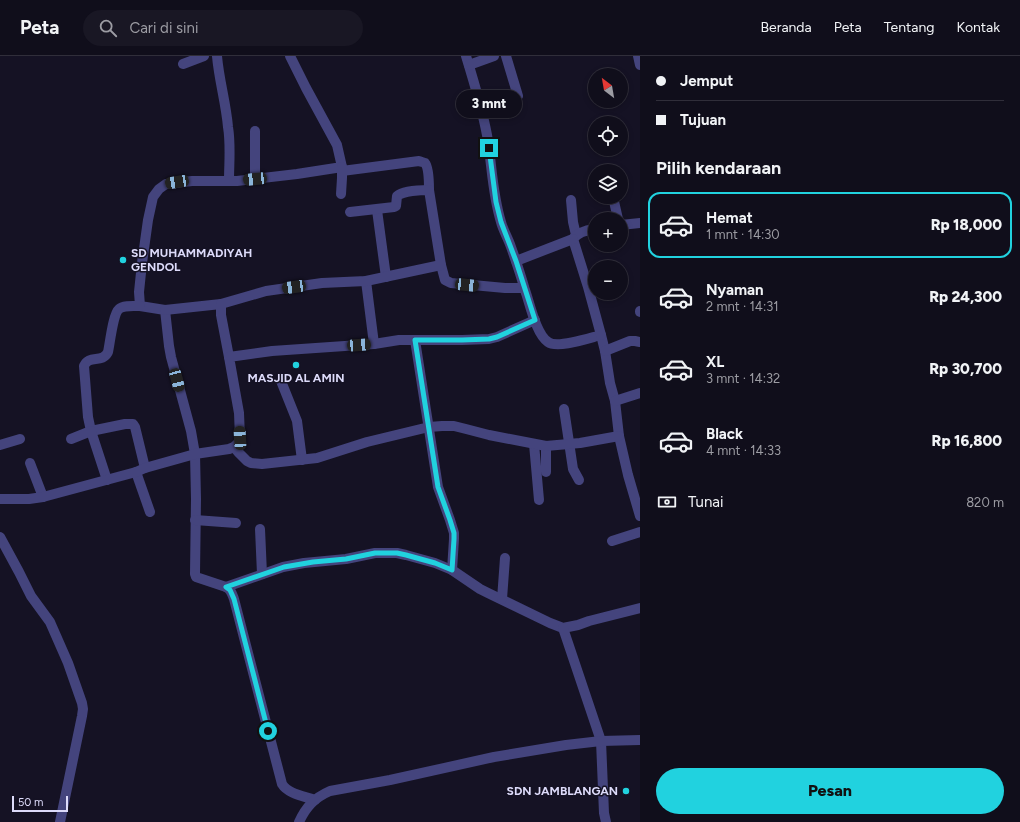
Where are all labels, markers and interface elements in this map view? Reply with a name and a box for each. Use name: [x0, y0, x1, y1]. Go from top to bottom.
search box: [83, 10, 363, 46]
text: Peta: [20, 16, 59, 39]
icon: search: [97, 17, 119, 39]
text: Cari di sini: [129, 19, 198, 37]
text: Beranda: [760, 19, 812, 36]
text: Peta: [834, 19, 862, 36]
text: Tentang: [884, 19, 934, 36]
text: Kontak: [956, 19, 1000, 36]
north arrow: [588, 68, 628, 108]
map controls: [588, 68, 628, 300]
text: Jemput: [680, 72, 733, 90]
callout: 3 mnt: [456, 90, 522, 118]
text: 3 mnt: [472, 96, 506, 111]
text: Tujuan: [680, 111, 726, 129]
button: locate: [588, 116, 628, 156]
route end: [480, 139, 498, 157]
text: Pilih kendaraan: [656, 157, 781, 179]
button: layers: [588, 164, 628, 204]
car: [242, 172, 268, 186]
car: [164, 174, 190, 190]
icon: car: [658, 207, 694, 243]
text: Hemat: [706, 209, 753, 227]
button: +: [588, 212, 628, 252]
text: Rp 18,000: [931, 216, 1002, 234]
text: 1 mnt · 14:30: [706, 227, 780, 242]
place label: SD MUHAMMADIYAH GENDOL: [131, 246, 252, 274]
marker: SD MUHAMMADIYAH GENDOL: [118, 255, 128, 265]
button: −: [588, 260, 628, 300]
car: [454, 278, 480, 292]
car: [281, 279, 307, 295]
icon: car: [658, 279, 694, 315]
text: Nyaman: [706, 281, 764, 299]
text: Rp 24,300: [929, 288, 1002, 306]
text: 2 mnt · 14:31: [706, 299, 779, 314]
car: [347, 338, 371, 352]
icon: car: [658, 351, 694, 387]
text: XL: [706, 353, 724, 371]
marker: MASJID AL AMIN: [291, 360, 301, 370]
text: Rp 30,700: [929, 360, 1002, 378]
car: [168, 367, 186, 393]
place label: MASJID AL AMIN: [248, 371, 344, 385]
text: 3 mnt · 14:32: [706, 371, 780, 386]
icon: car: [658, 423, 694, 459]
text: Black: [706, 425, 743, 443]
car: [233, 426, 247, 450]
text: Rp 16,800: [932, 432, 1002, 450]
text: 4 mnt · 14:33: [706, 443, 781, 458]
icon: cash: [656, 491, 678, 513]
text: Tunai: [688, 493, 723, 511]
text: 820 m: [966, 495, 1004, 510]
route start: [259, 722, 277, 740]
button: Pesan: [656, 768, 1004, 814]
place label: SDN JAMBLANGAN: [507, 784, 618, 798]
marker: SDN JAMBLANGAN: [621, 786, 631, 796]
scale bar: [12, 794, 68, 813]
text: 50 m: [18, 796, 43, 809]

